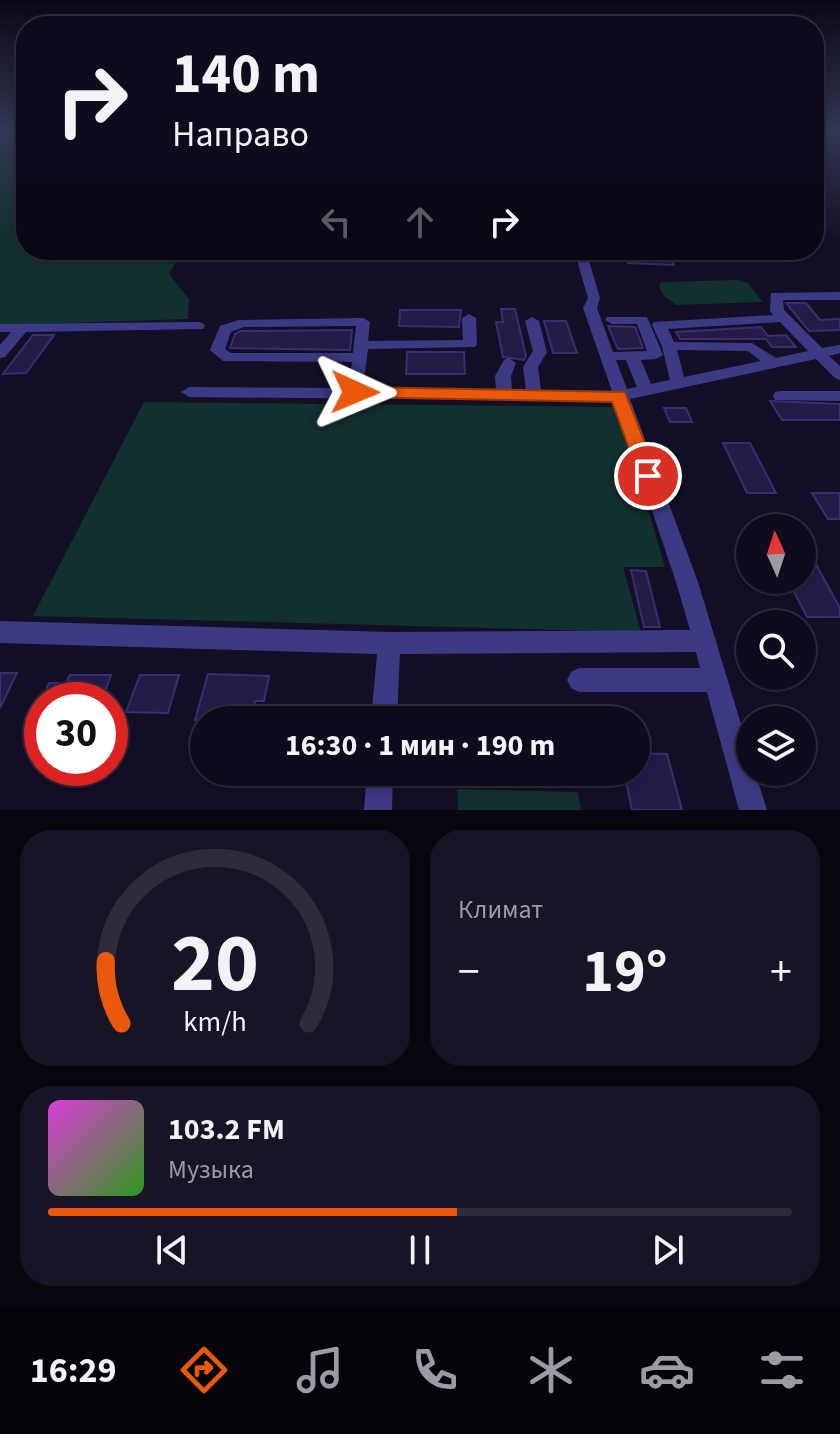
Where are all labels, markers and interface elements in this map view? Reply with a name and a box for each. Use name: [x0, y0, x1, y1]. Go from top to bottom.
text: 140 m: [172, 35, 320, 114]
icon: right: [40, 48, 144, 152]
text: Направо: [172, 109, 309, 160]
icon: left: [314, 200, 358, 244]
icon: ahead: [398, 200, 442, 244]
icon: right: [482, 200, 526, 244]
position arrow: [313, 350, 397, 434]
pin: [614, 442, 682, 510]
icon: arrive: [626, 454, 670, 498]
north arrow: [736, 514, 816, 594]
map controls: [736, 514, 816, 786]
button: search: [736, 610, 816, 690]
speed limit sign: 30: [24, 682, 128, 786]
button: layers: [736, 706, 816, 786]
text: 16:30 · 1 мин · 190 m: [285, 724, 555, 767]
text: Климат: [458, 891, 543, 928]
text: 20: [171, 905, 259, 1023]
text: 19°: [582, 930, 668, 1015]
text: −: [458, 941, 480, 1004]
text: +: [770, 941, 792, 1004]
text: km/h: [183, 1002, 247, 1042]
text: 103.2 FM: [168, 1108, 285, 1151]
text: Музыка: [168, 1151, 254, 1188]
icon: previous: [150, 1228, 194, 1272]
icon: pause: [398, 1228, 442, 1272]
icon: next: [646, 1228, 690, 1272]
icon: directions: [176, 1342, 232, 1398]
icon: music: [292, 1342, 348, 1398]
icon: phone: [407, 1342, 463, 1398]
icon: climate: [523, 1342, 579, 1398]
icon: car: [639, 1342, 695, 1398]
icon: filters: [754, 1342, 810, 1398]
text: 16:29: [30, 1345, 117, 1396]

